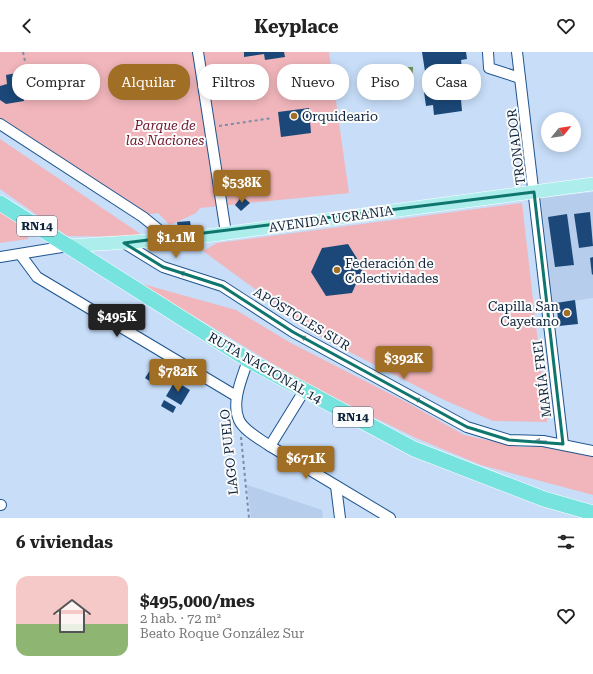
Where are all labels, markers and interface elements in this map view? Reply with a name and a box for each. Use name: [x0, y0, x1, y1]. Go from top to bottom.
icon: back: [16, 15, 38, 37]
icon: heart: [555, 15, 577, 37]
text: Keyplace: [254, 16, 339, 37]
chip: Comprar: [12, 64, 100, 100]
chip: Alquilar: [108, 64, 190, 100]
chip: Filtros: [198, 64, 269, 100]
chip: Nuevo: [277, 64, 349, 100]
chip: Piso: [357, 64, 414, 100]
chip: Casa: [422, 64, 481, 100]
street label: TRONADOR: [504, 108, 528, 186]
place label: Orquideario: [302, 109, 378, 124]
marker: Orquideario: [289, 111, 299, 121]
north arrow: [541, 112, 581, 152]
map controls: [541, 112, 581, 152]
park label: Parque de las Naciones: [126, 118, 204, 148]
pin: $538K: [214, 170, 270, 204]
text: $538K: [222, 175, 262, 190]
street label: AVENIDA UCRANIA: [268, 203, 394, 235]
road number: RN14: [17, 216, 57, 236]
pin: $1.1M: [148, 225, 204, 259]
text: $1.1M: [157, 230, 195, 245]
place label: Federación de Colectividades: [345, 256, 438, 286]
marker: Federación de Colectividades: [332, 265, 342, 275]
one-way arrow: [179, 271, 191, 277]
street label: APÓSTOLES SUR: [251, 283, 353, 354]
place label: Capilla San Cayetano: [488, 299, 560, 329]
pin: $495K: [89, 304, 145, 338]
marker: Capilla San Cayetano: [562, 308, 572, 318]
text: $495K: [97, 309, 137, 324]
street label: RUTA NACIONAL 14: [205, 329, 325, 407]
one-way arrow: [300, 335, 312, 342]
street label: MARÍA FREI: [529, 339, 554, 419]
pin: $392K: [376, 346, 432, 380]
text: $392K: [384, 351, 424, 366]
pin: $782K: [150, 359, 206, 393]
text: $782K: [158, 364, 198, 379]
one-way arrow: [414, 398, 426, 405]
road number: RN14: [333, 407, 373, 427]
street label: LAGO PUELO: [217, 408, 241, 496]
one-way arrow: [534, 438, 547, 444]
pin: $671K: [278, 446, 334, 480]
text: $671K: [286, 451, 326, 466]
icon: filters: [555, 531, 577, 553]
text: 6 viviendas: [16, 532, 113, 552]
text: $495,000/mes: [140, 591, 255, 611]
icon: home: [48, 592, 96, 640]
icon: heart: [555, 605, 577, 627]
text: 2 hab. · 72 m²: [140, 611, 221, 626]
text: Beato Roque González Sur: [140, 626, 304, 641]

